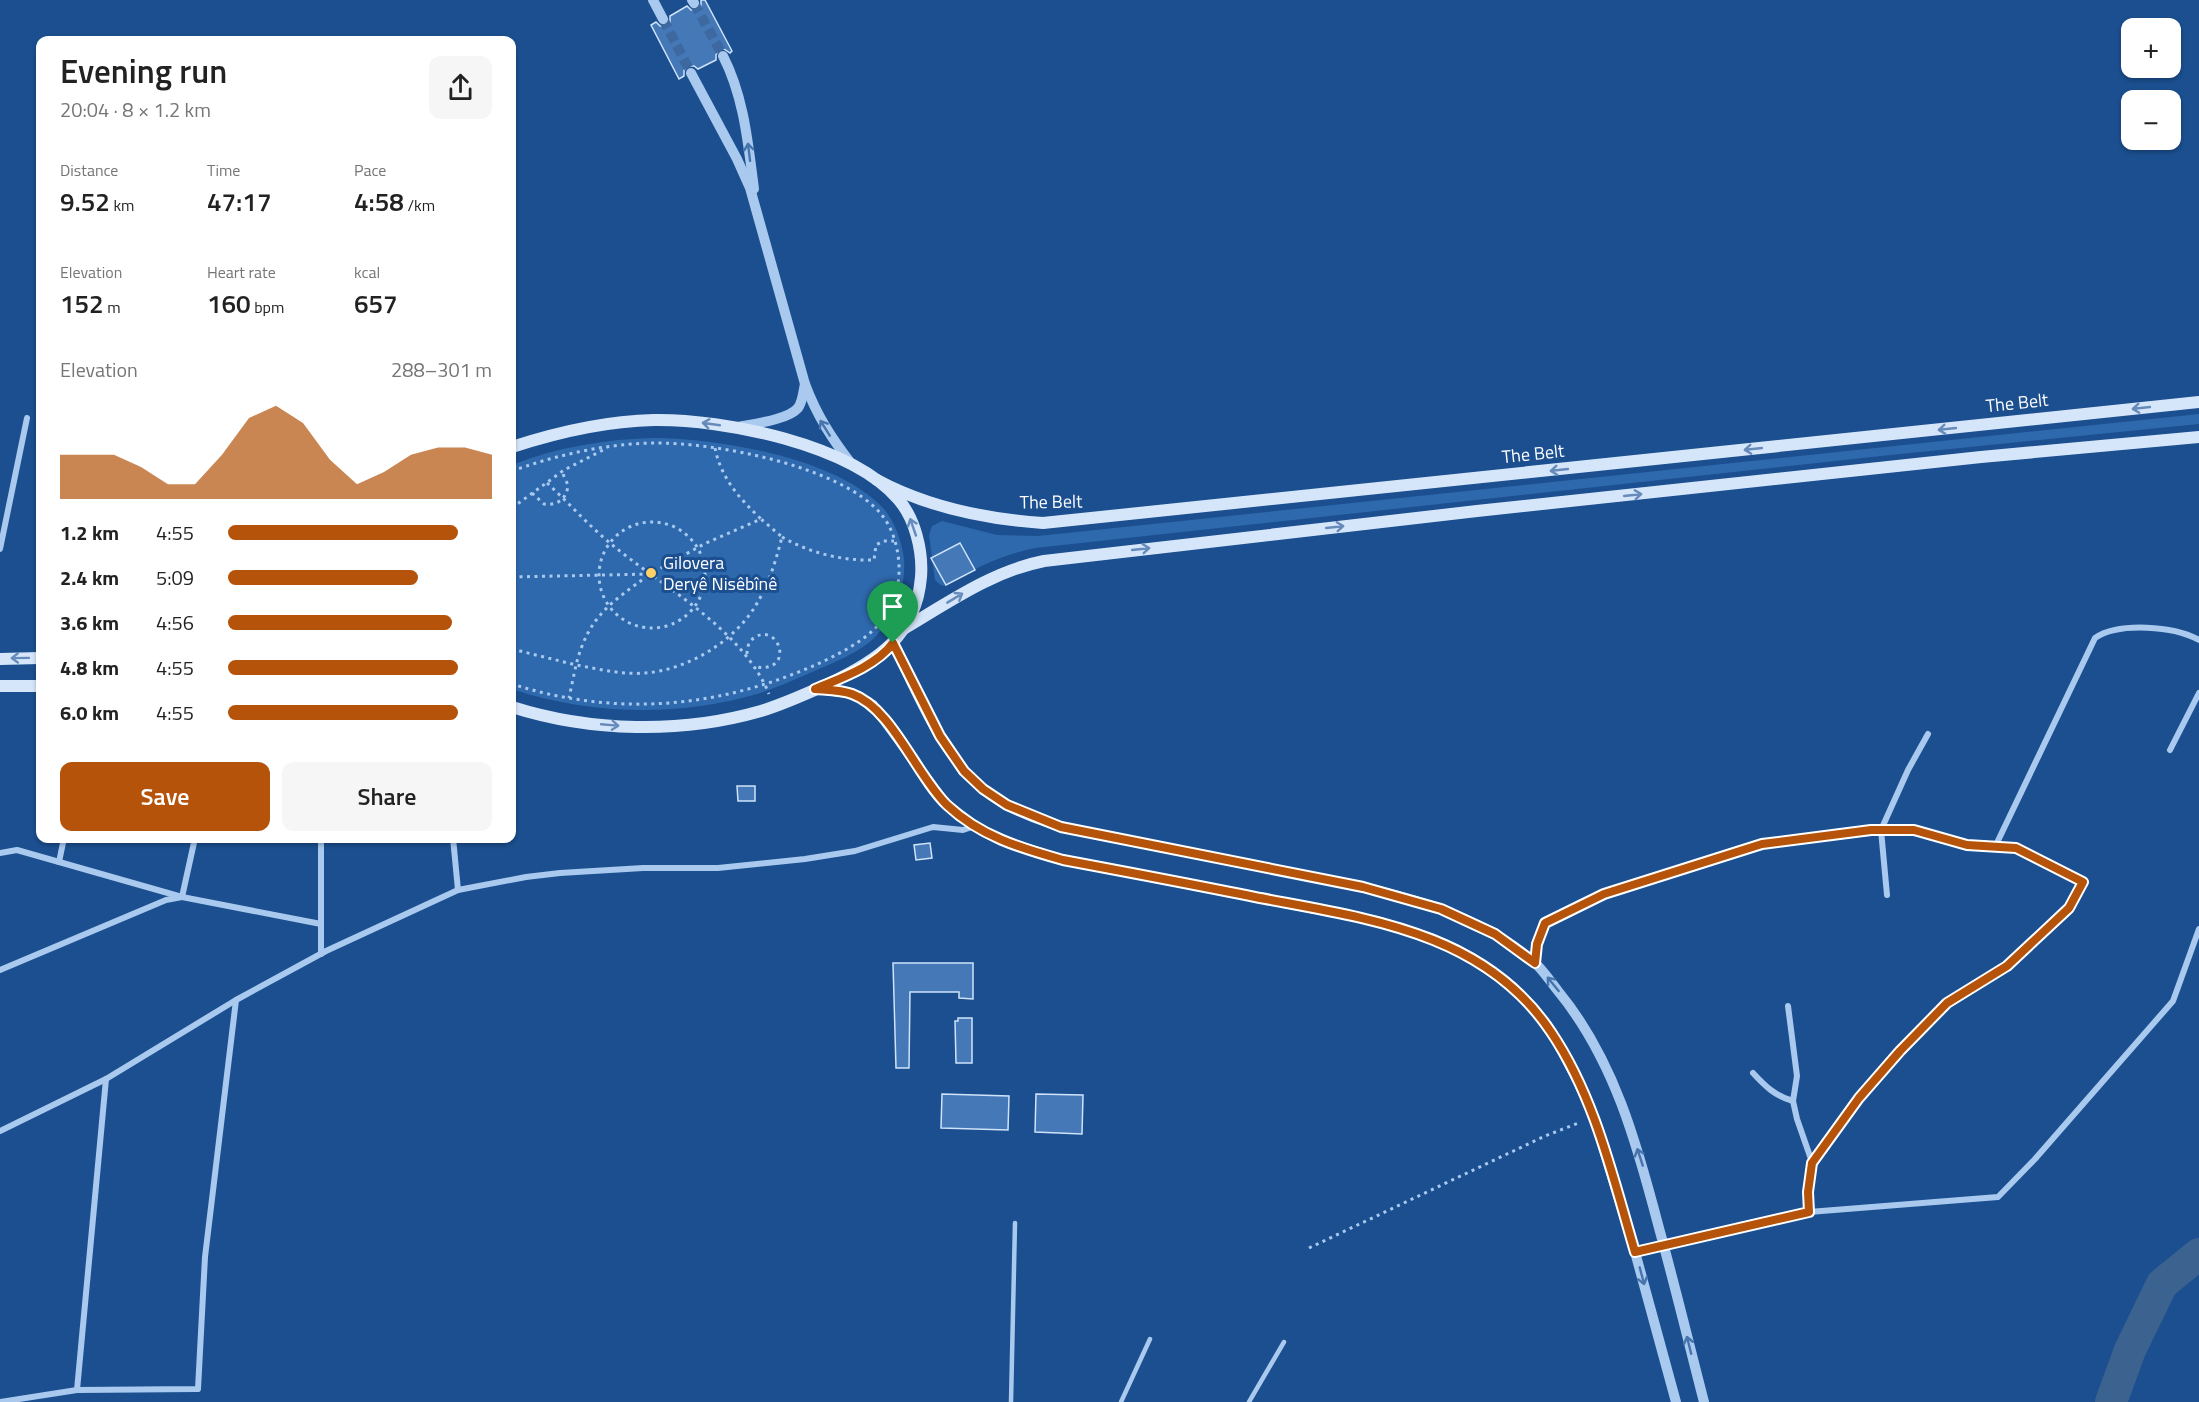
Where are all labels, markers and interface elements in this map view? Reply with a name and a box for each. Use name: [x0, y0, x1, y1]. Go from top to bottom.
map controls: [2121, 18, 2181, 150]
button: +: [2121, 18, 2181, 78]
text: Evening run: [60, 46, 227, 96]
button: share: [429, 56, 492, 119]
button: −: [2121, 90, 2181, 150]
text: 20:04 · 8 × 1.2 km: [60, 94, 211, 125]
one-way arrow: [743, 143, 754, 162]
text: Distance: [60, 158, 118, 182]
text: Time: [207, 158, 240, 182]
text: Pace: [354, 158, 386, 182]
text: 9.52: [60, 182, 110, 221]
text: 47:17: [207, 182, 271, 221]
text: 4:58: [354, 182, 404, 221]
text: km: [110, 193, 134, 217]
text: /km: [404, 193, 435, 217]
text: Elevation: [60, 260, 122, 284]
text: Heart rate: [207, 260, 276, 284]
text: kcal: [354, 260, 380, 284]
text: 152: [60, 284, 104, 323]
text: 160: [207, 284, 251, 323]
text: 657: [354, 284, 398, 323]
text: m: [104, 295, 121, 319]
text: bpm: [251, 295, 284, 319]
text: Elevation: [60, 354, 138, 385]
text: 288–301 m: [391, 354, 492, 385]
street label: The Belt: [1984, 386, 2050, 419]
one-way arrow: [2131, 403, 2151, 414]
one-way arrow: [702, 419, 722, 430]
one-way arrow: [819, 420, 831, 437]
one-way arrow: [1937, 424, 1957, 435]
street label: The Belt: [1500, 437, 1566, 470]
one-way arrow: [1744, 444, 1763, 455]
one-way arrow: [1550, 464, 1569, 475]
street label: The Belt: [1019, 487, 1083, 516]
one-way arrow: [1623, 489, 1642, 500]
text: 1.2 km: [60, 517, 119, 548]
text: 4:55: [156, 517, 194, 548]
one-way arrow: [906, 518, 917, 537]
one-way arrow: [1324, 522, 1344, 533]
one-way arrow: [1131, 543, 1150, 554]
place label: Gilovera Deryê Nisêbînê: [663, 549, 777, 597]
text: 2.4 km: [60, 562, 119, 593]
text: 5:09: [156, 562, 194, 593]
marker: Gilovera Deryê Nisêbînê: [644, 566, 658, 580]
pin: [867, 581, 918, 643]
icon: arrive: [876, 590, 909, 623]
one-way arrow: [946, 592, 963, 604]
text: 3.6 km: [60, 607, 119, 638]
text: 4:56: [156, 607, 194, 638]
text: 4.8 km: [60, 652, 119, 683]
text: 4:55: [156, 652, 194, 683]
one-way arrow: [11, 653, 31, 664]
text: 6.0 km: [60, 697, 119, 728]
text: 4:55: [156, 697, 194, 728]
one-way arrow: [600, 720, 620, 731]
button: Save: [60, 762, 270, 831]
button: Share: [282, 762, 492, 831]
one-way arrow: [1546, 976, 1559, 992]
one-way arrow: [1634, 1148, 1645, 1167]
one-way arrow: [1637, 1267, 1648, 1286]
one-way arrow: [1683, 1336, 1695, 1355]

